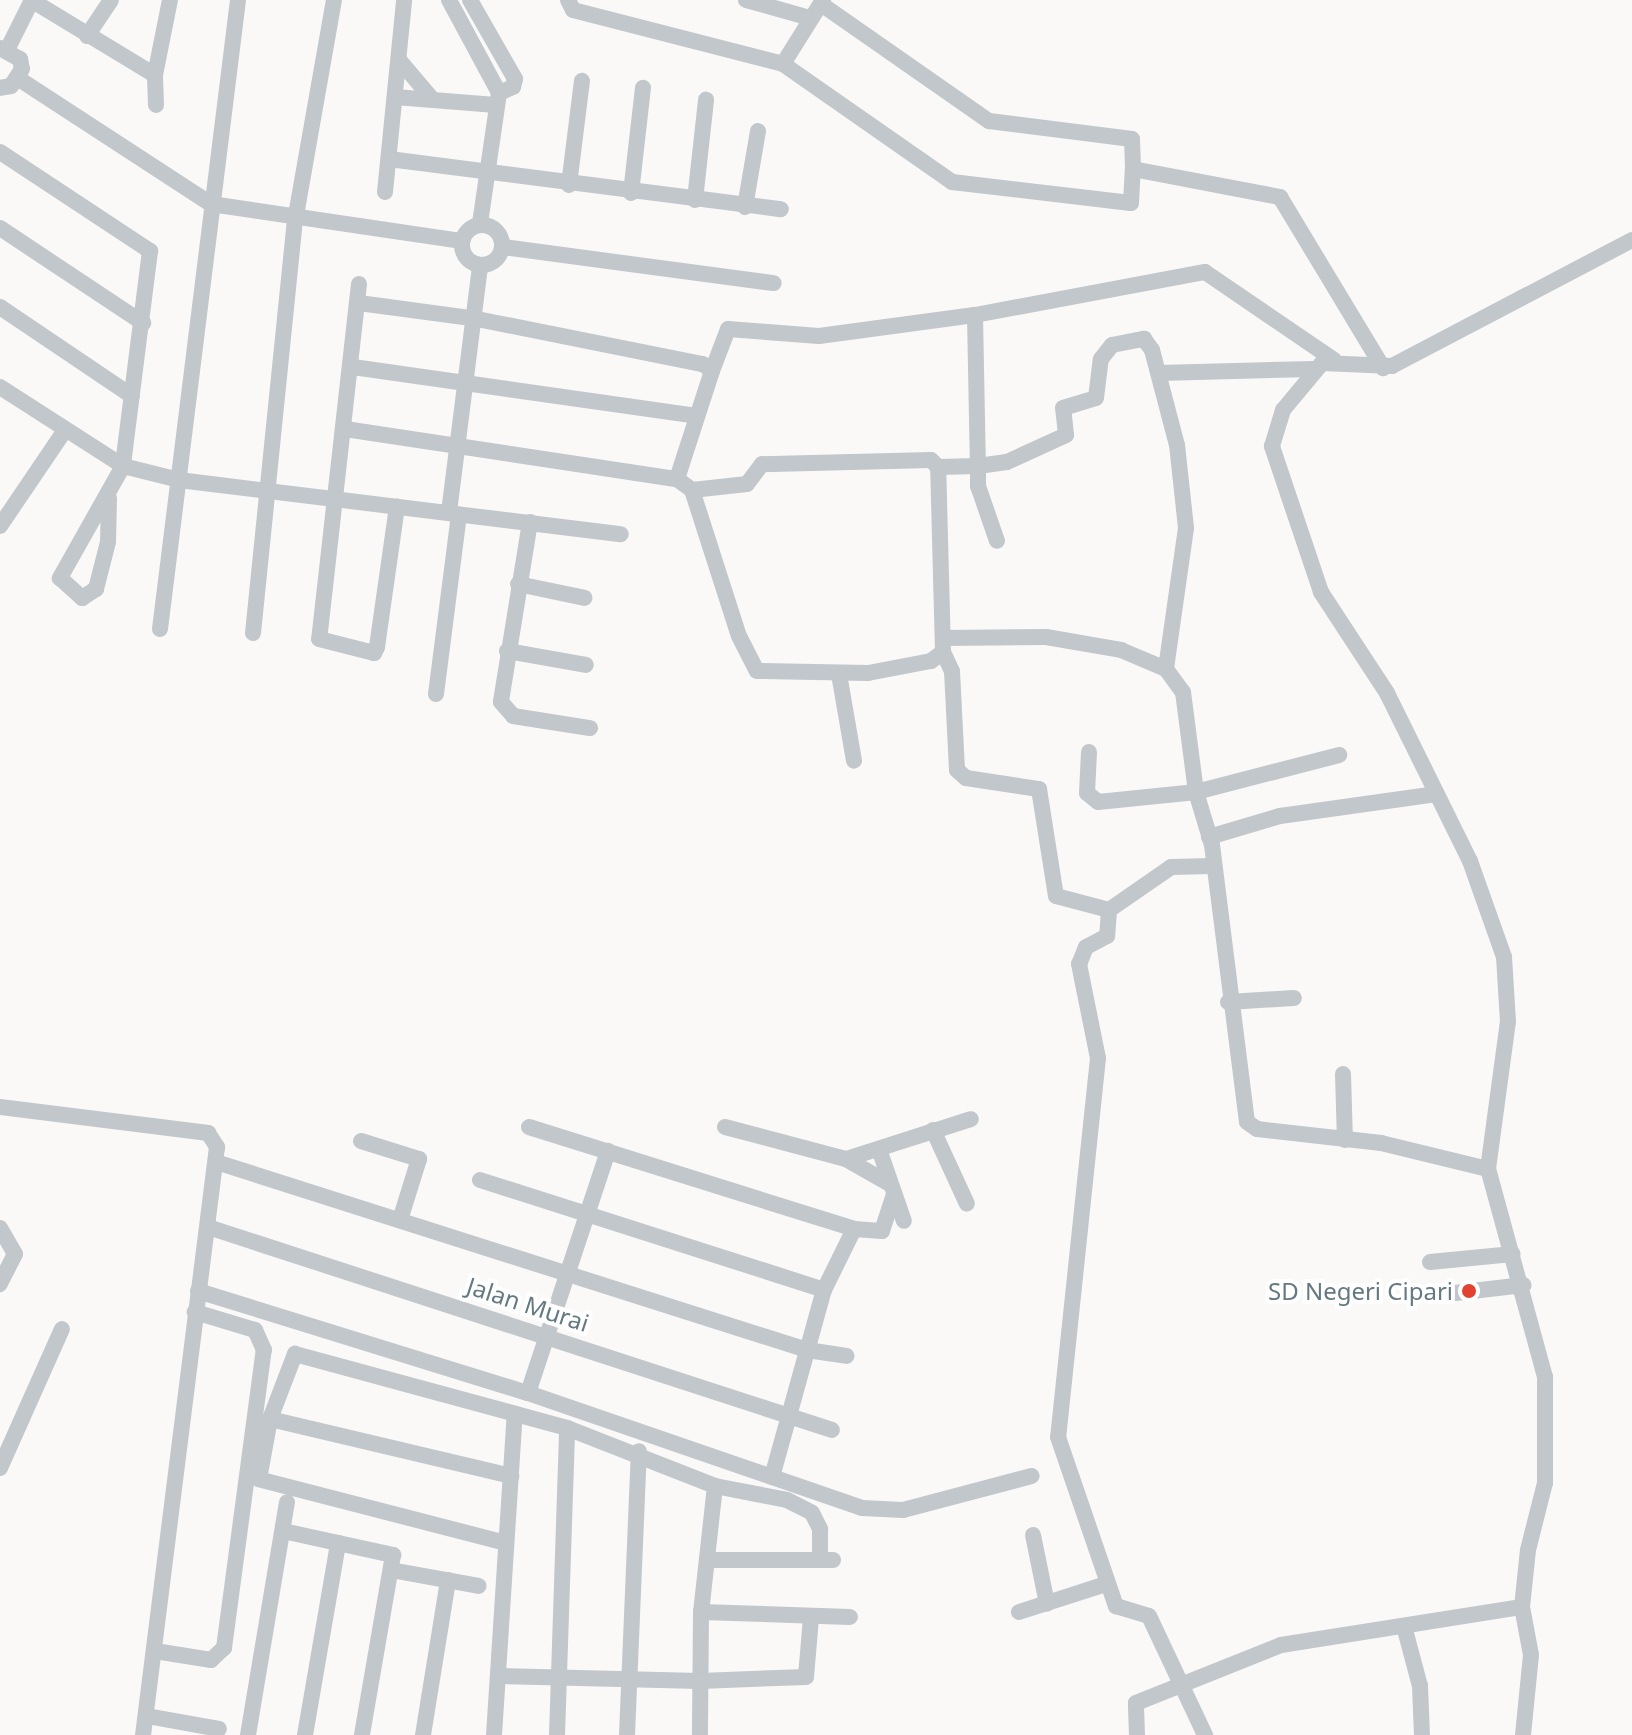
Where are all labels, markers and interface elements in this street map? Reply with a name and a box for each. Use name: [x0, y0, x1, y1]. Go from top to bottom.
street label: Jalan Murai: [463, 1271, 593, 1337]
place label: SD Negeri Cipari: [1268, 1277, 1453, 1305]
marker: SD Negeri Cipari: [1460, 1282, 1478, 1300]

